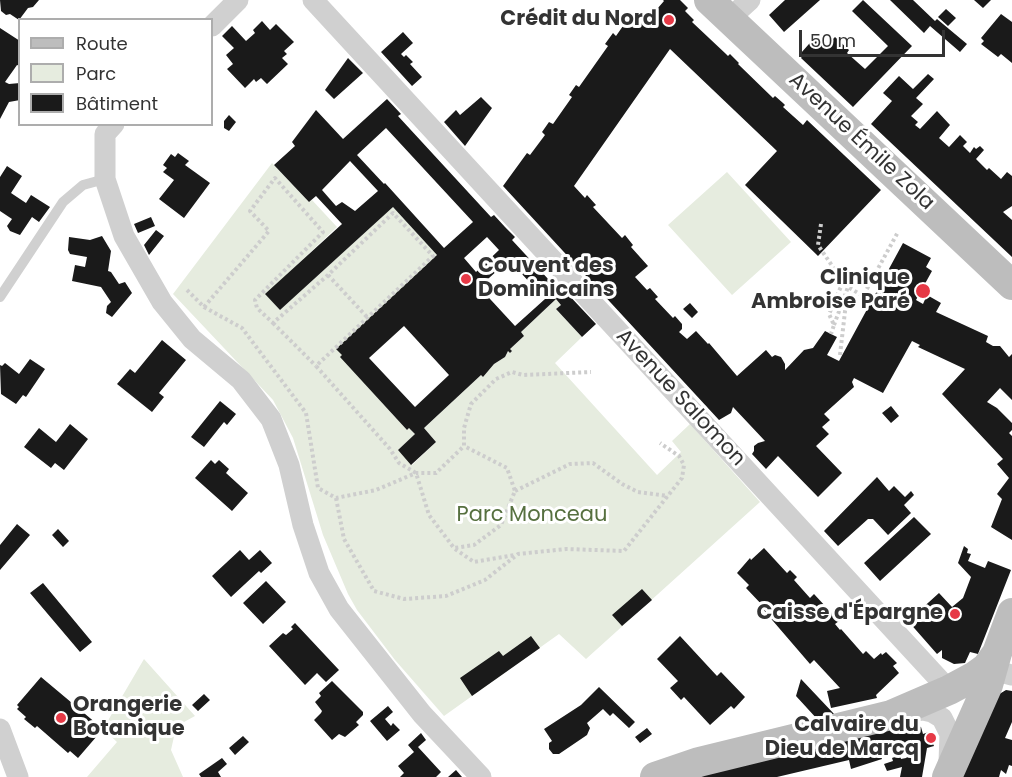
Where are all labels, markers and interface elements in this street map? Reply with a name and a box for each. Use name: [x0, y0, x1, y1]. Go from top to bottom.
place label: Crédit du Nord: [500, 7, 657, 33]
marker: Crédit du Nord: [662, 13, 676, 27]
legend: [18, 18, 213, 126]
scale bar: [802, 18, 948, 56]
text: 50 m: [810, 28, 856, 53]
text: Route: [76, 31, 128, 56]
text: Parc: [76, 61, 116, 86]
street label: Avenue Émile Zola: [783, 68, 939, 216]
text: Bâtiment: [76, 91, 158, 116]
place label: Couvent des Dominicains: [478, 254, 614, 304]
place label: Clinique Ambroise Paré: [751, 266, 910, 316]
marker: Couvent des Dominicains: [459, 272, 473, 286]
marker: Clinique Ambroise Paré: [914, 282, 932, 300]
street label: Avenue Salomon: [610, 324, 750, 472]
park label: Parc Monceau: [457, 503, 607, 529]
place label: Caisse d'Épargne: [757, 601, 943, 627]
marker: Caisse d'Épargne: [948, 607, 962, 621]
place label: Orangerie Botanique: [73, 693, 185, 743]
marker: Orangerie Botanique: [54, 711, 68, 725]
place label: Calvaire du Dieu de Marcq: [765, 713, 919, 763]
marker: Calvaire du Dieu de Marcq: [924, 731, 938, 745]

